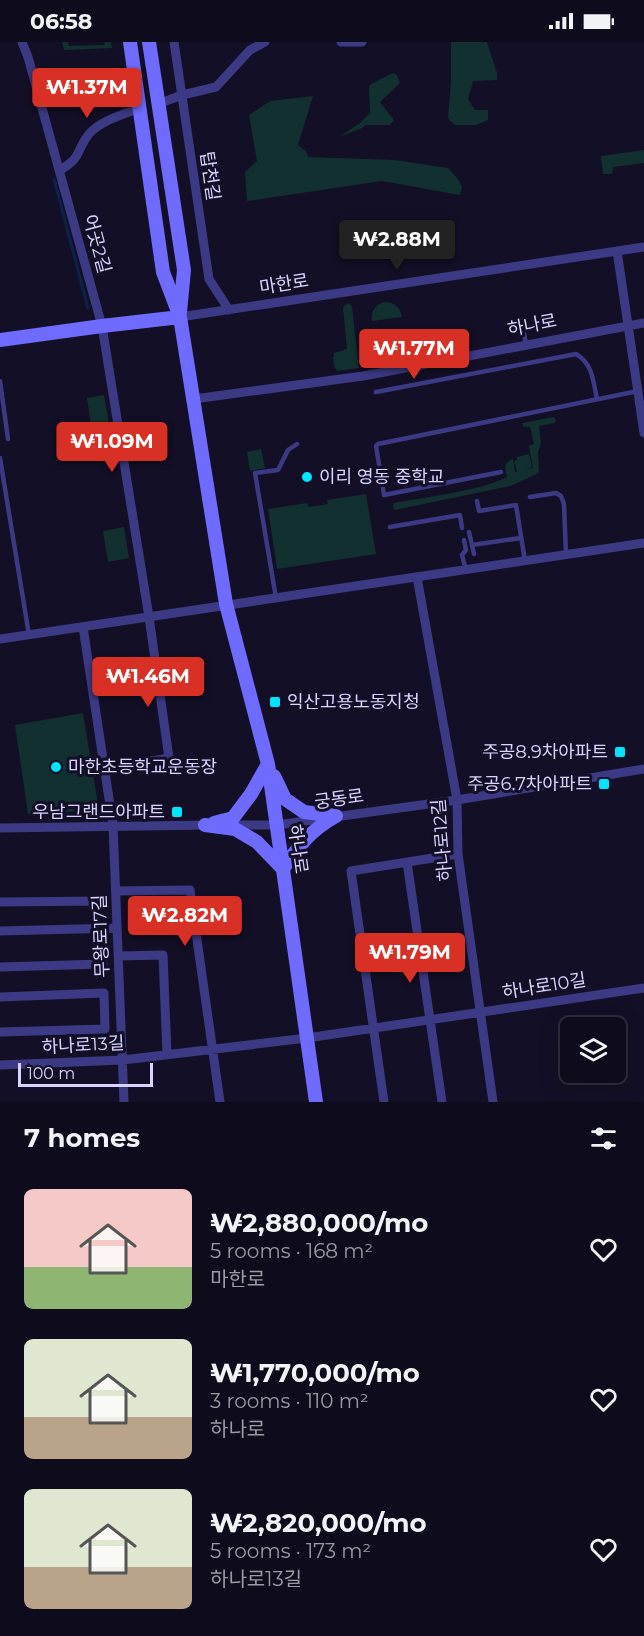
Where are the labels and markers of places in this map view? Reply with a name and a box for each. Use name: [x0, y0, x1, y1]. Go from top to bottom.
pin: ₩1.37M: [38, 68, 136, 119]
pin: ₩2.88M: [348, 220, 446, 271]
pin: ₩1.77M: [365, 329, 463, 380]
pin: ₩1.09M: [63, 422, 161, 473]
place label: 이리 영동 중학교: [319, 466, 444, 488]
marker: 이리 영동 중학교: [300, 470, 314, 484]
pin: ₩1.46M: [99, 657, 197, 708]
place label: 익산고용노동지청: [287, 691, 419, 713]
marker: 익산고용노동지청: [268, 695, 282, 709]
place label: 주공8.9차아파트: [482, 741, 608, 763]
marker: 주공8.9차아파트: [613, 745, 627, 759]
place label: 마한초등학교운동장: [68, 756, 217, 778]
marker: 마한초등학교운동장: [49, 760, 63, 774]
place label: 주공6.7차아파트: [467, 773, 592, 795]
marker: 주공6.7차아파트: [597, 777, 611, 791]
place label: 우남그랜드아파트: [33, 801, 165, 823]
marker: 우남그랜드아파트: [170, 805, 184, 819]
pin: ₩2.82M: [136, 896, 234, 947]
pin: ₩1.79M: [361, 933, 459, 984]

